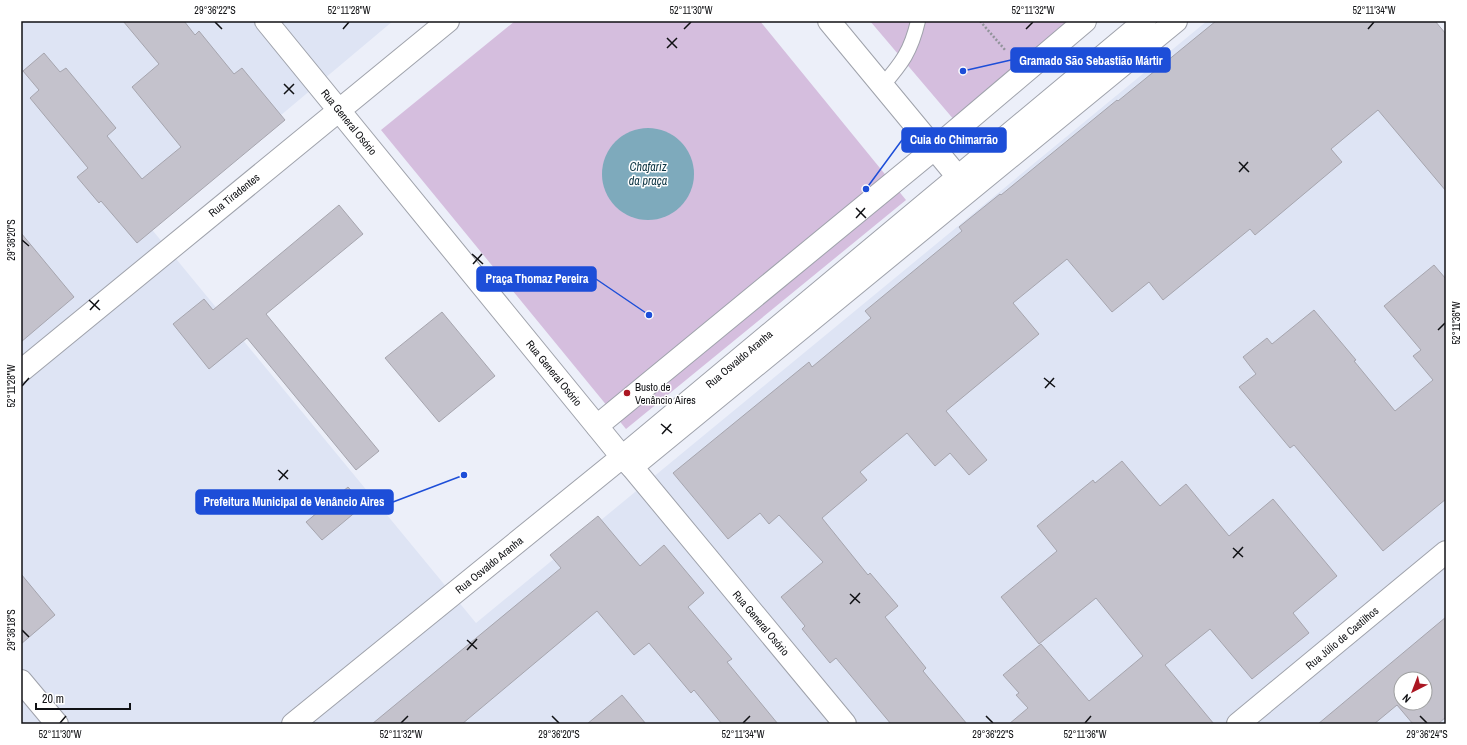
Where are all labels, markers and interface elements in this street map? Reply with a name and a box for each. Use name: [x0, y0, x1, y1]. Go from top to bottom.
text: 29°36'22"S: [194, 4, 236, 17]
text: 52°11'28"W: [328, 4, 371, 17]
text: 52°11'30"W: [670, 4, 713, 17]
text: 52°11'32"W: [1012, 4, 1055, 17]
text: 52°11'34"W: [1353, 4, 1396, 17]
callout: Gramado São Sebastião Mártir: [1011, 48, 1170, 72]
text: Gramado São Sebastião Mártir: [1019, 53, 1163, 69]
street label: Rua General Osório: [318, 86, 380, 158]
callout: Cuia do Chimarrão: [902, 128, 1006, 152]
text: Cuia do Chimarrão: [910, 132, 998, 148]
water label: Chafariz da praça: [629, 159, 668, 189]
street label: Rua Tiradentes: [206, 170, 263, 220]
text: 29°36'20"S: [5, 219, 18, 261]
callout: Praça Thomaz Pereira: [477, 267, 596, 291]
text: Praça Thomaz Pereira: [486, 271, 589, 287]
text: 52°11'36"W: [1450, 301, 1463, 344]
street label: Rua Osvaldo Aranha: [703, 327, 775, 391]
street label: Rua General Osório: [523, 337, 585, 409]
text: 52°11'28"W: [5, 364, 18, 407]
place label: Busto de Venâncio Aires: [635, 380, 696, 407]
marker: Busto de Venâncio Aires: [622, 388, 632, 398]
callout: Prefeitura Municipal de Venâncio Aires: [196, 490, 393, 514]
text: Prefeitura Municipal de Venâncio Aires: [203, 494, 385, 510]
street label: Rua Osvaldo Aranha: [452, 533, 526, 597]
street label: Rua General Osório: [730, 588, 792, 658]
street label: Rua Júlio de Castilhos: [1303, 603, 1382, 673]
text: 29°36'18"S: [5, 609, 18, 651]
north arrow: [1393, 671, 1433, 711]
scale bar: [36, 685, 130, 711]
text: 20 m: [42, 691, 64, 707]
text: N: [1399, 691, 1413, 706]
text: 52°11'30"W: [39, 728, 82, 741]
text: 52°11'32"W: [380, 728, 423, 741]
text: 29°36'20"S: [538, 728, 580, 741]
text: 52°11'34"W: [722, 728, 765, 741]
text: 29°36'22"S: [972, 728, 1014, 741]
text: 52°11'36"W: [1064, 728, 1107, 741]
text: 29°36'24"S: [1406, 728, 1448, 741]

